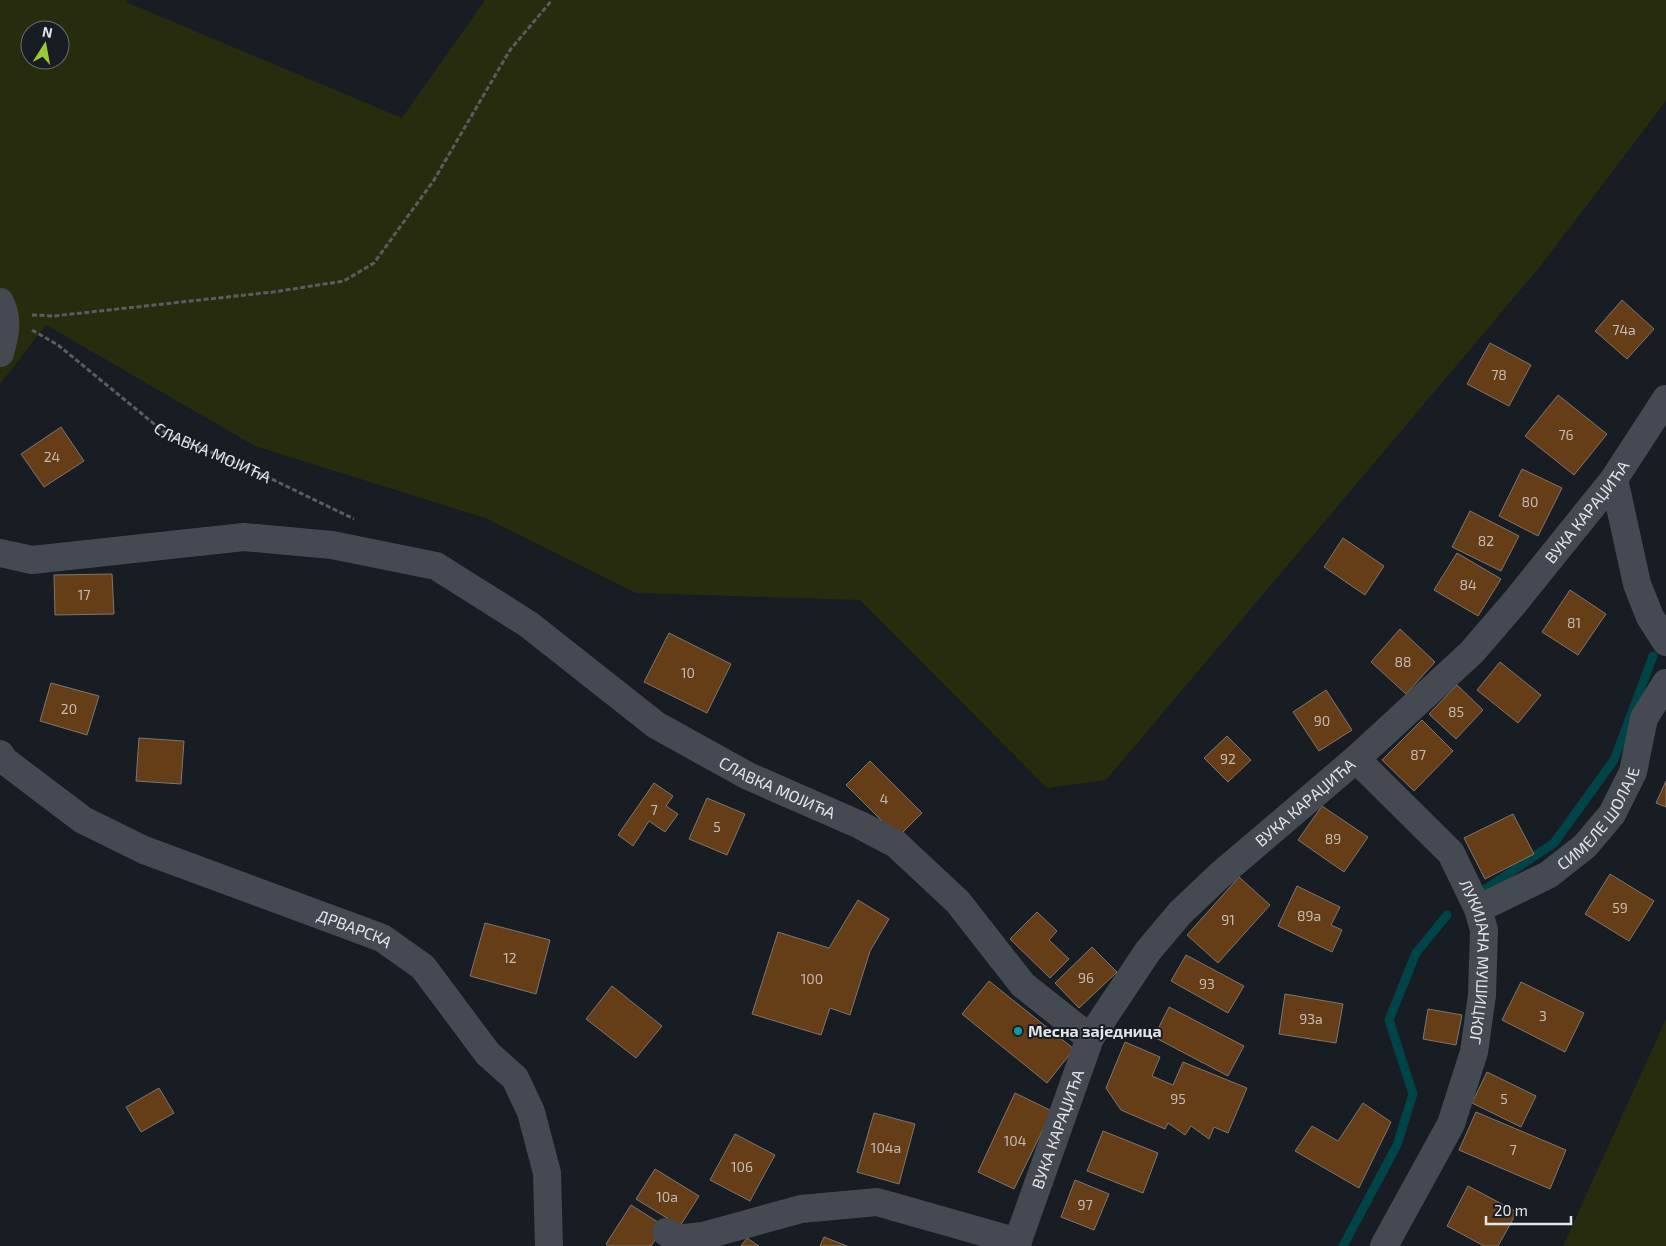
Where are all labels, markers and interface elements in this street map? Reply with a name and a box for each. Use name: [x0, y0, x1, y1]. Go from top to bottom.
north arrow: [20, 20, 70, 70]
text: N: [41, 22, 54, 41]
house number: 74a: [1612, 321, 1636, 338]
house number: 78: [1491, 366, 1507, 383]
street label: СЛАВКА МОЈИЋА: [150, 418, 275, 486]
house number: 76: [1558, 426, 1574, 443]
house number: 24: [44, 448, 60, 465]
street label: ВУКА КАРАЏИЋА: [1540, 457, 1633, 567]
house number: 80: [1522, 493, 1538, 510]
house number: 82: [1478, 532, 1494, 549]
house number: 84: [1459, 576, 1477, 593]
house number: 17: [78, 586, 90, 603]
house number: 81: [1567, 614, 1581, 631]
house number: 88: [1395, 653, 1412, 670]
house number: 10: [681, 664, 695, 681]
house number: 20: [61, 700, 77, 717]
house number: 85: [1448, 703, 1464, 720]
house number: 90: [1314, 712, 1330, 729]
house number: 87: [1410, 746, 1426, 763]
house number: 92: [1220, 750, 1236, 767]
street label: СЛАВКА МОЈИЋА: [716, 752, 839, 822]
street label: ВУКА КАРАЏИЋА: [1251, 754, 1359, 850]
street label: СИМЕЛЕ ШОЛАЈЕ: [1553, 766, 1643, 873]
house number: 4: [880, 790, 888, 807]
house number: 7: [650, 801, 658, 818]
house number: 5: [713, 818, 721, 835]
house number: 89: [1325, 830, 1341, 847]
street label: ЛУКИЈАНА МУШИЦКОГ: [1456, 876, 1494, 1045]
house number: 59: [1612, 899, 1628, 916]
street label: ДРВАРСКА: [315, 905, 396, 951]
house number: 89a: [1297, 907, 1321, 924]
house number: 91: [1221, 911, 1235, 928]
house number: 12: [503, 949, 517, 966]
house number: 96: [1078, 969, 1094, 986]
house number: 100: [801, 970, 823, 987]
house number: 93: [1199, 975, 1215, 992]
house number: 3: [1539, 1007, 1547, 1024]
house number: 93a: [1299, 1010, 1323, 1027]
place label: Месна заједница: [1028, 1021, 1162, 1040]
marker: Месна заједница: [1012, 1025, 1024, 1037]
street label: ВУКА КАРАЏИЋА: [1027, 1067, 1087, 1191]
house number: 95: [1170, 1090, 1186, 1107]
house number: 5: [1500, 1090, 1508, 1107]
house number: 104: [1004, 1132, 1026, 1149]
house number: 104a: [871, 1139, 901, 1156]
house number: 7: [1509, 1141, 1517, 1158]
house number: 106: [731, 1158, 753, 1175]
house number: 10a: [656, 1188, 678, 1205]
scale bar: [1486, 1194, 1571, 1226]
house number: 97: [1077, 1196, 1093, 1213]
text: 20 m: [1494, 1201, 1528, 1219]

